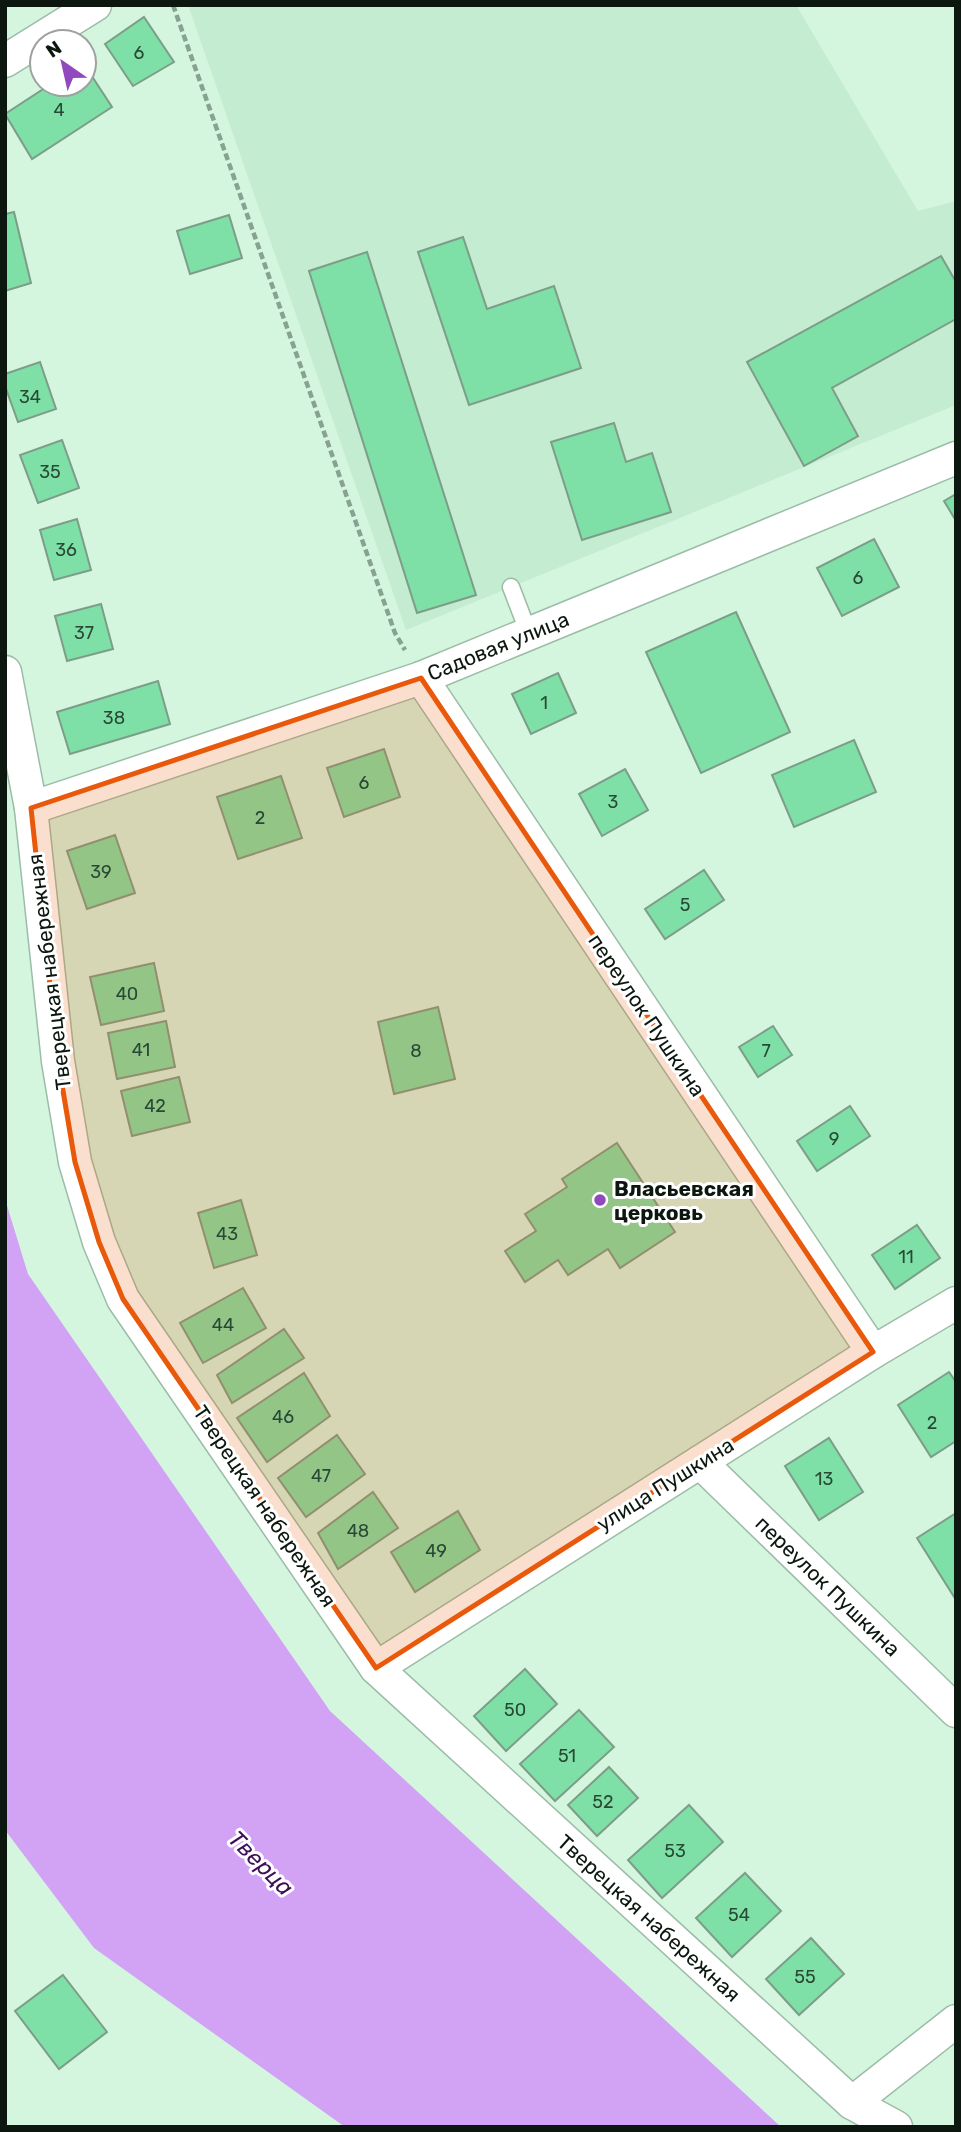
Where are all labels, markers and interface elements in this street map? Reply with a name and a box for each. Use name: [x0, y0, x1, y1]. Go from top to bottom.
north arrow: [28, 28, 98, 98]
text: N: [42, 36, 66, 63]
house number: 6: [134, 42, 145, 64]
house number: 4: [53, 99, 65, 121]
house number: 34: [19, 386, 41, 408]
house number: 35: [39, 461, 61, 483]
house number: 36: [55, 539, 77, 561]
house number: 6: [853, 567, 864, 589]
street label: Садовая улица: [424, 606, 572, 686]
house number: 37: [74, 622, 94, 644]
house number: 1: [540, 692, 548, 714]
house number: 38: [103, 707, 125, 729]
house number: 6: [359, 772, 370, 794]
house number: 3: [608, 791, 618, 813]
house number: 2: [255, 807, 265, 829]
street label: Тверецкая набережная: [22, 853, 76, 1091]
house number: 39: [90, 861, 112, 883]
house number: 5: [680, 894, 690, 916]
street label: переулок Пушкина: [583, 929, 711, 1101]
house number: 40: [116, 983, 138, 1005]
house number: 41: [132, 1039, 150, 1061]
house number: 8: [410, 1040, 422, 1062]
house number: 7: [761, 1040, 771, 1062]
house number: 42: [144, 1095, 166, 1117]
house number: 9: [829, 1128, 839, 1150]
place label: Власьевская церковь: [614, 1176, 754, 1225]
marker: Власьевская церковь: [592, 1192, 608, 1208]
house number: 43: [216, 1223, 238, 1245]
house number: 11: [898, 1246, 914, 1268]
house number: 44: [212, 1314, 234, 1336]
street label: Тверецкая набережная: [188, 1401, 342, 1611]
house number: 46: [272, 1406, 294, 1428]
house number: 2: [927, 1412, 937, 1434]
street label: улица Пушкина: [592, 1432, 738, 1536]
house number: 47: [311, 1465, 331, 1487]
house number: 13: [815, 1468, 833, 1490]
street label: переулок Пушкина: [751, 1511, 905, 1661]
house number: 48: [347, 1520, 369, 1542]
house number: 49: [425, 1540, 447, 1562]
house number: 50: [504, 1699, 526, 1721]
house number: 51: [558, 1745, 576, 1767]
house number: 52: [592, 1791, 614, 1813]
water label: Тверца: [223, 1825, 299, 1901]
street label: Тверецкая набережная: [552, 1829, 746, 2007]
house number: 53: [664, 1840, 686, 1862]
house number: 54: [728, 1904, 750, 1926]
house number: 55: [794, 1966, 816, 1988]

